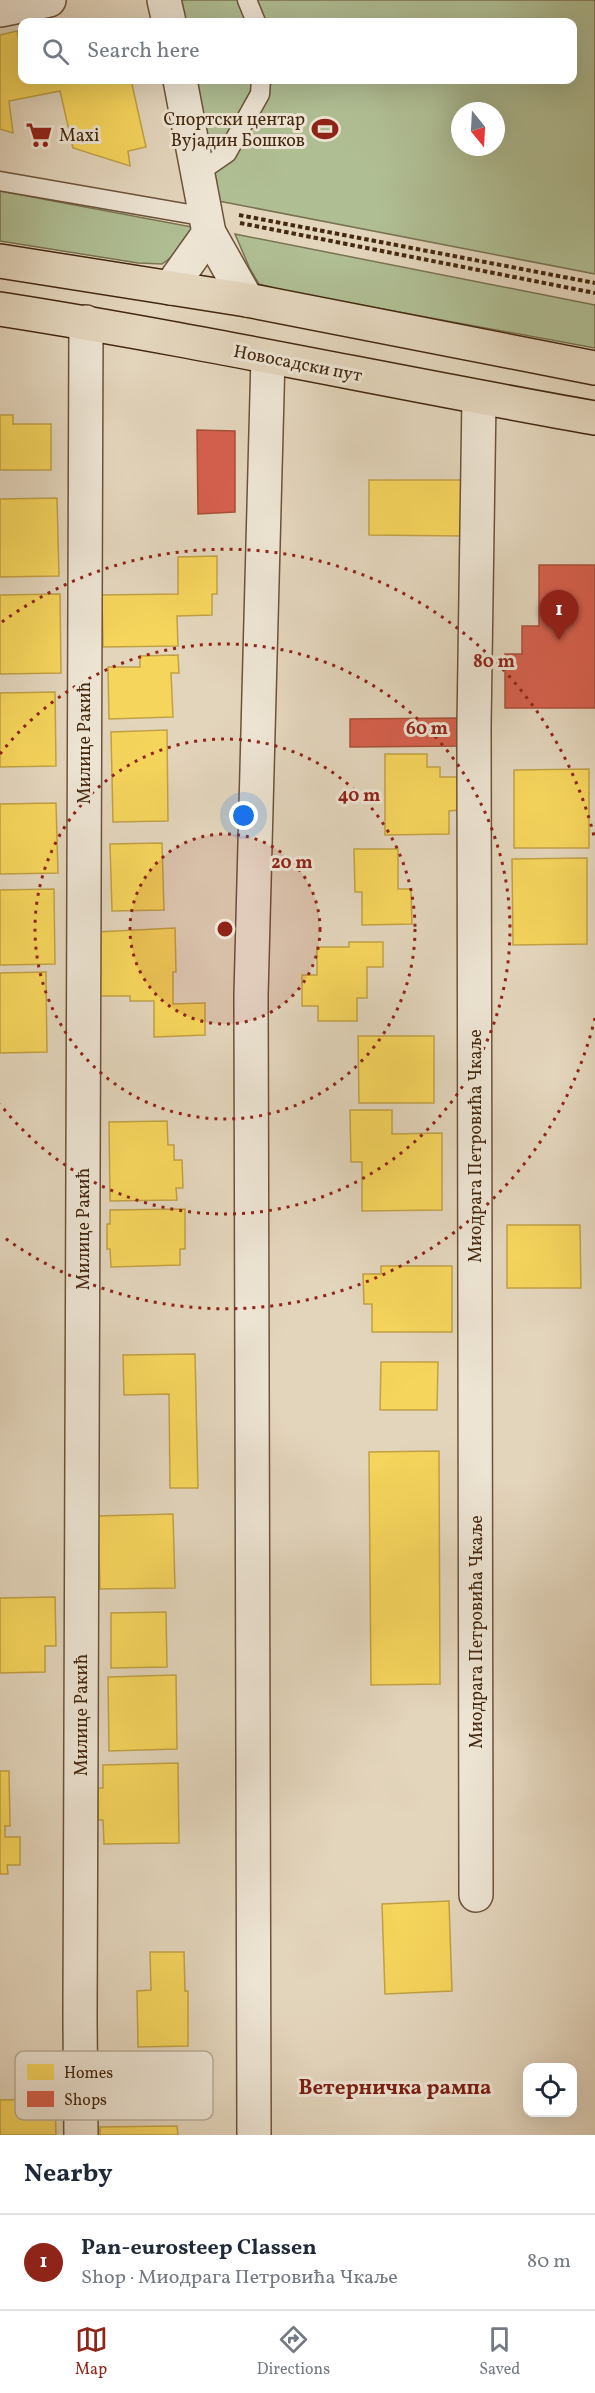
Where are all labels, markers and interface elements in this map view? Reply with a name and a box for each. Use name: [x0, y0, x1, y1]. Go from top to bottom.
search box: [18, 18, 577, 84]
icon: search: [39, 35, 72, 68]
text: Search here: [87, 36, 200, 67]
north arrow: [451, 102, 505, 156]
place label: Спортски центар Вујадин Бошков: [163, 108, 305, 154]
sports icon: Спортски центар Вујадин Бошков: [310, 114, 340, 144]
supermarket icon: Maxi: [24, 120, 54, 150]
place label: Maxi: [59, 124, 99, 149]
street label: Новосадски пут: [231, 340, 364, 389]
pin: 1: [540, 590, 578, 640]
text: 80 m: [473, 650, 515, 675]
street label: Милице Ракић: [73, 681, 98, 804]
text: 60 m: [406, 717, 448, 742]
text: 40 m: [338, 784, 380, 809]
your location: [229, 801, 258, 830]
text: 20 m: [271, 851, 313, 876]
centre of rings: [215, 919, 235, 939]
street label: Миодрага Петровића Чкаље: [464, 1029, 489, 1263]
street label: Милице Ракић: [72, 1167, 97, 1290]
street label: Миодрага Петровића Чкаље: [465, 1515, 490, 1749]
street label: Милице Ракић: [70, 1653, 95, 1776]
legend: [15, 2051, 213, 2120]
text: Homes: [64, 2063, 113, 2085]
map controls: [523, 2063, 577, 2117]
button: locate: [523, 2063, 577, 2117]
district label: Ветерничка рампа: [298, 2074, 492, 2103]
text: Shops: [64, 2090, 107, 2112]
text: Nearby: [24, 2156, 113, 2192]
text: Pan-eurosteep Classen: [81, 2233, 317, 2264]
text: 1: [39, 2248, 48, 2276]
text: 80 m: [527, 2248, 571, 2276]
text: Shop · Миодрага Петровића Чкаље: [81, 2264, 398, 2292]
tab: Map: [75, 2323, 108, 2381]
tab: Directions: [257, 2323, 330, 2381]
tab: Saved: [479, 2323, 520, 2381]

